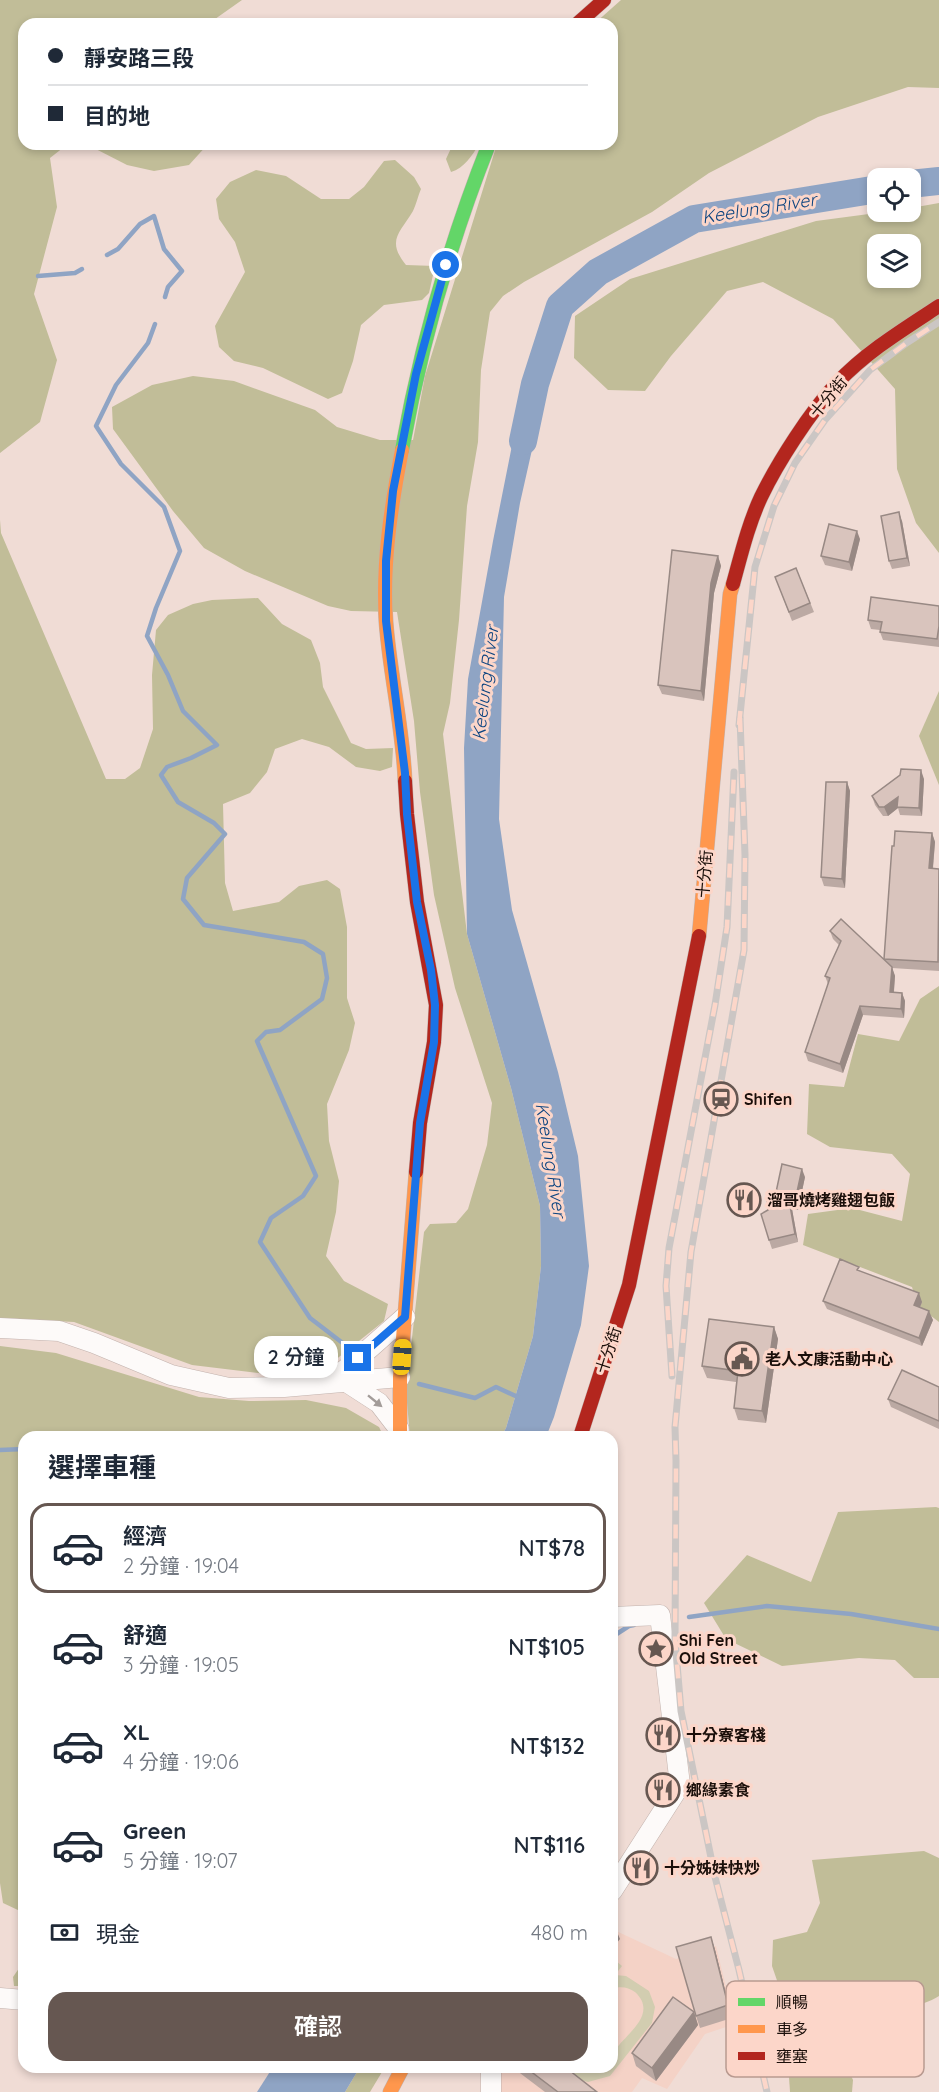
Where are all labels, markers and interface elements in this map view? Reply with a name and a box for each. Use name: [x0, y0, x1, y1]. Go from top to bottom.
text: 靜安路三段: [84, 44, 194, 72]
text: 目的地: [84, 102, 150, 130]
map controls: [867, 168, 921, 288]
button: locate: [867, 168, 921, 222]
water label: Keelung River: [700, 187, 820, 228]
button: layers: [867, 234, 921, 288]
route start: [432, 251, 459, 278]
street label: 十分街: [805, 372, 851, 422]
water label: Keelung River: [467, 622, 504, 742]
street label: 十分街: [692, 849, 716, 899]
station icon: Shifen: [703, 1081, 739, 1117]
place label: Shifen: [744, 1089, 792, 1109]
water label: Keelung River: [531, 1101, 572, 1221]
restaurant icon: 溜哥燒烤雞翅包飯: [726, 1182, 762, 1218]
place label: 溜哥燒烤雞翅包飯: [767, 1190, 895, 1210]
street label: 十分街: [591, 1324, 625, 1376]
callout: 2 分鐘: [253, 1337, 337, 1379]
car: [392, 1338, 412, 1376]
public building icon: 老人文康活動中心: [724, 1341, 760, 1377]
text: 2 分鐘: [268, 1344, 324, 1369]
route end: [344, 1344, 371, 1371]
place label: 老人文康活動中心: [765, 1349, 893, 1369]
one-way arrow: [367, 1395, 383, 1408]
text: 選擇車種: [48, 1450, 156, 1484]
icon: car: [51, 1521, 105, 1575]
text: 經濟: [123, 1522, 167, 1550]
text: NT$78: [519, 1534, 585, 1562]
text: 2 分鐘 · 19:04: [123, 1553, 239, 1578]
icon: car: [51, 1620, 105, 1674]
text: 舒適: [123, 1621, 167, 1649]
place label: Shi Fen Old Street: [679, 1630, 758, 1668]
place icon: Shi Fen Old Street: [638, 1631, 674, 1667]
text: NT$105: [508, 1633, 585, 1661]
text: 3 分鐘 · 19:05: [123, 1652, 239, 1677]
restaurant icon: 十分寮客棧: [645, 1717, 681, 1753]
text: XL: [123, 1718, 150, 1746]
icon: car: [51, 1719, 105, 1773]
place label: 十分寮客棧: [686, 1725, 766, 1745]
text: NT$132: [510, 1732, 585, 1760]
text: 4 分鐘 · 19:06: [123, 1749, 239, 1774]
restaurant icon: 鄉緣素食: [645, 1772, 681, 1808]
place label: 鄉緣素食: [686, 1780, 750, 1800]
text: Green: [123, 1817, 186, 1845]
icon: car: [51, 1818, 105, 1872]
text: NT$116: [513, 1831, 585, 1859]
text: 5 分鐘 · 19:07: [123, 1848, 238, 1873]
restaurant icon: 十分姊妹快炒: [623, 1850, 659, 1886]
place label: 十分姊妹快炒: [664, 1858, 760, 1878]
icon: cash: [48, 1916, 81, 1949]
text: 現金: [96, 1920, 140, 1948]
text: 480 m: [531, 1920, 588, 1945]
legend: [726, 1981, 924, 2077]
button: 確認: [48, 1992, 588, 2061]
text: 順暢: [776, 1992, 808, 2012]
text: 車多: [776, 2019, 808, 2039]
text: 壅塞: [776, 2046, 808, 2066]

